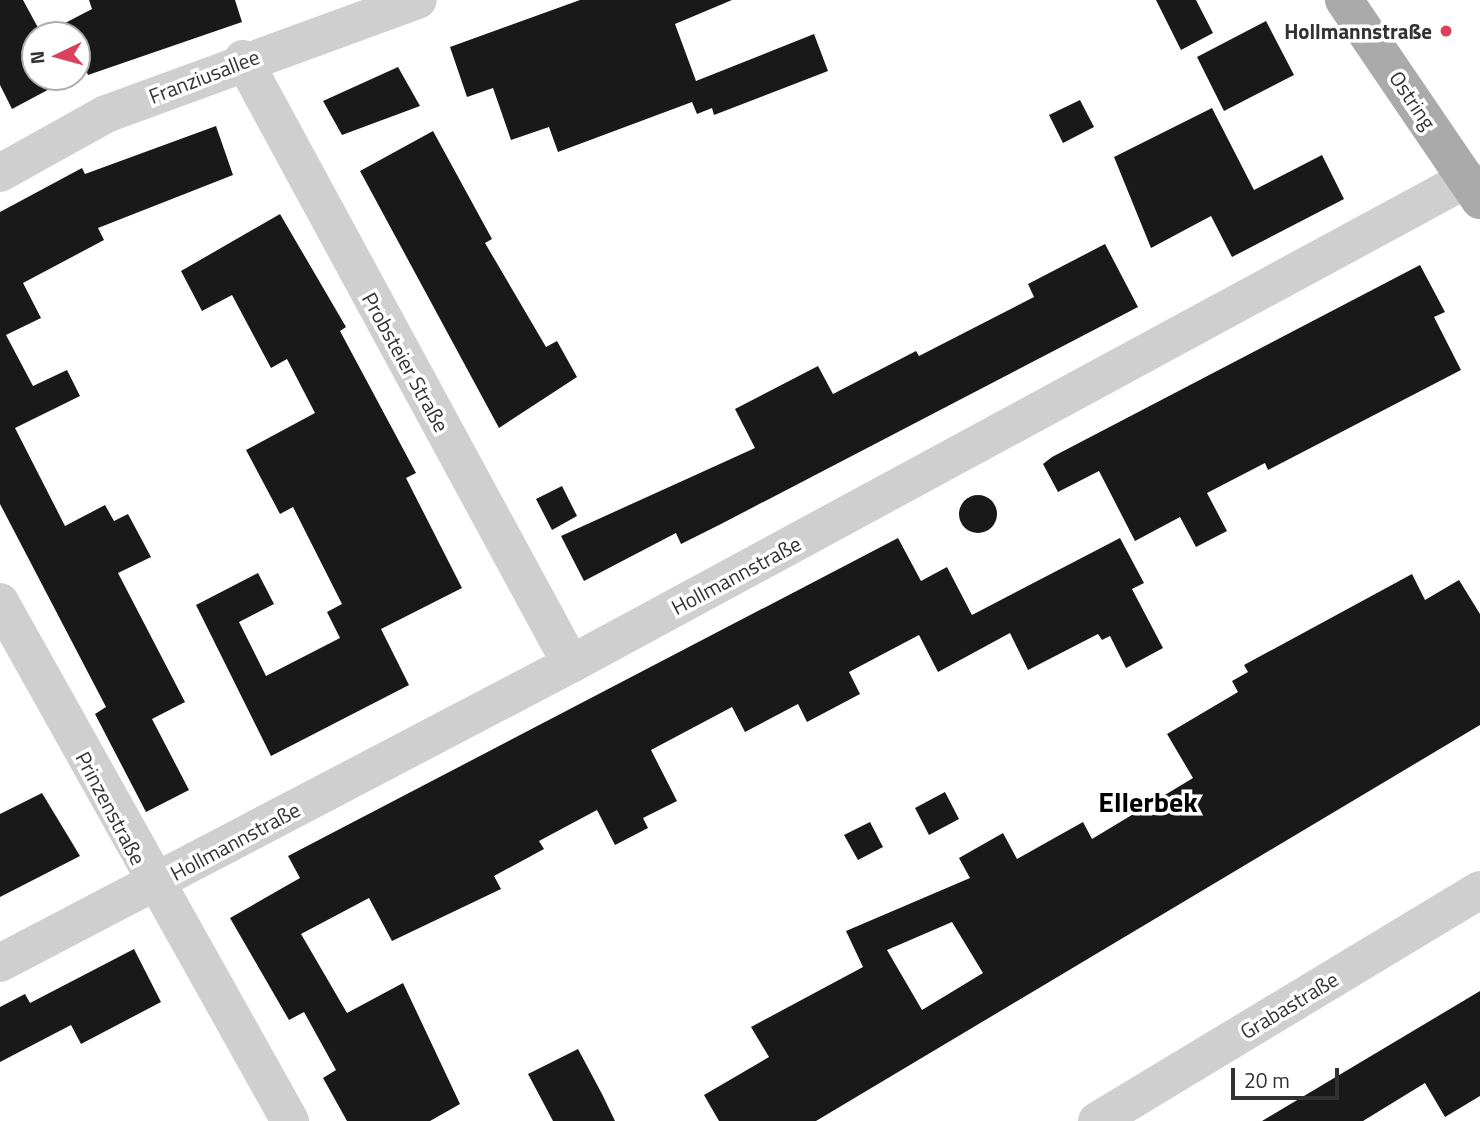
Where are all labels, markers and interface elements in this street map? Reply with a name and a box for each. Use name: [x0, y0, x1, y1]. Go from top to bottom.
place label: Hollmannstraße: [1284, 18, 1432, 44]
north arrow: [21, 21, 91, 91]
marker: Hollmannstraße: [1438, 23, 1454, 39]
street label: Franziusallee: [145, 43, 263, 109]
text: N: [22, 50, 52, 66]
street label: Ostring: [1384, 66, 1442, 134]
street label: Probsteier Straße: [357, 288, 455, 436]
street label: Hollmannstraße: [667, 530, 805, 620]
street label: Prinzenstraße: [71, 747, 151, 869]
district label: Ellerbek: [1098, 785, 1198, 819]
street label: Hollmannstraße: [166, 796, 304, 886]
street label: Grabastraße: [1235, 966, 1343, 1044]
scale bar: [1235, 1054, 1344, 1098]
text: 20 m: [1244, 1064, 1290, 1096]

